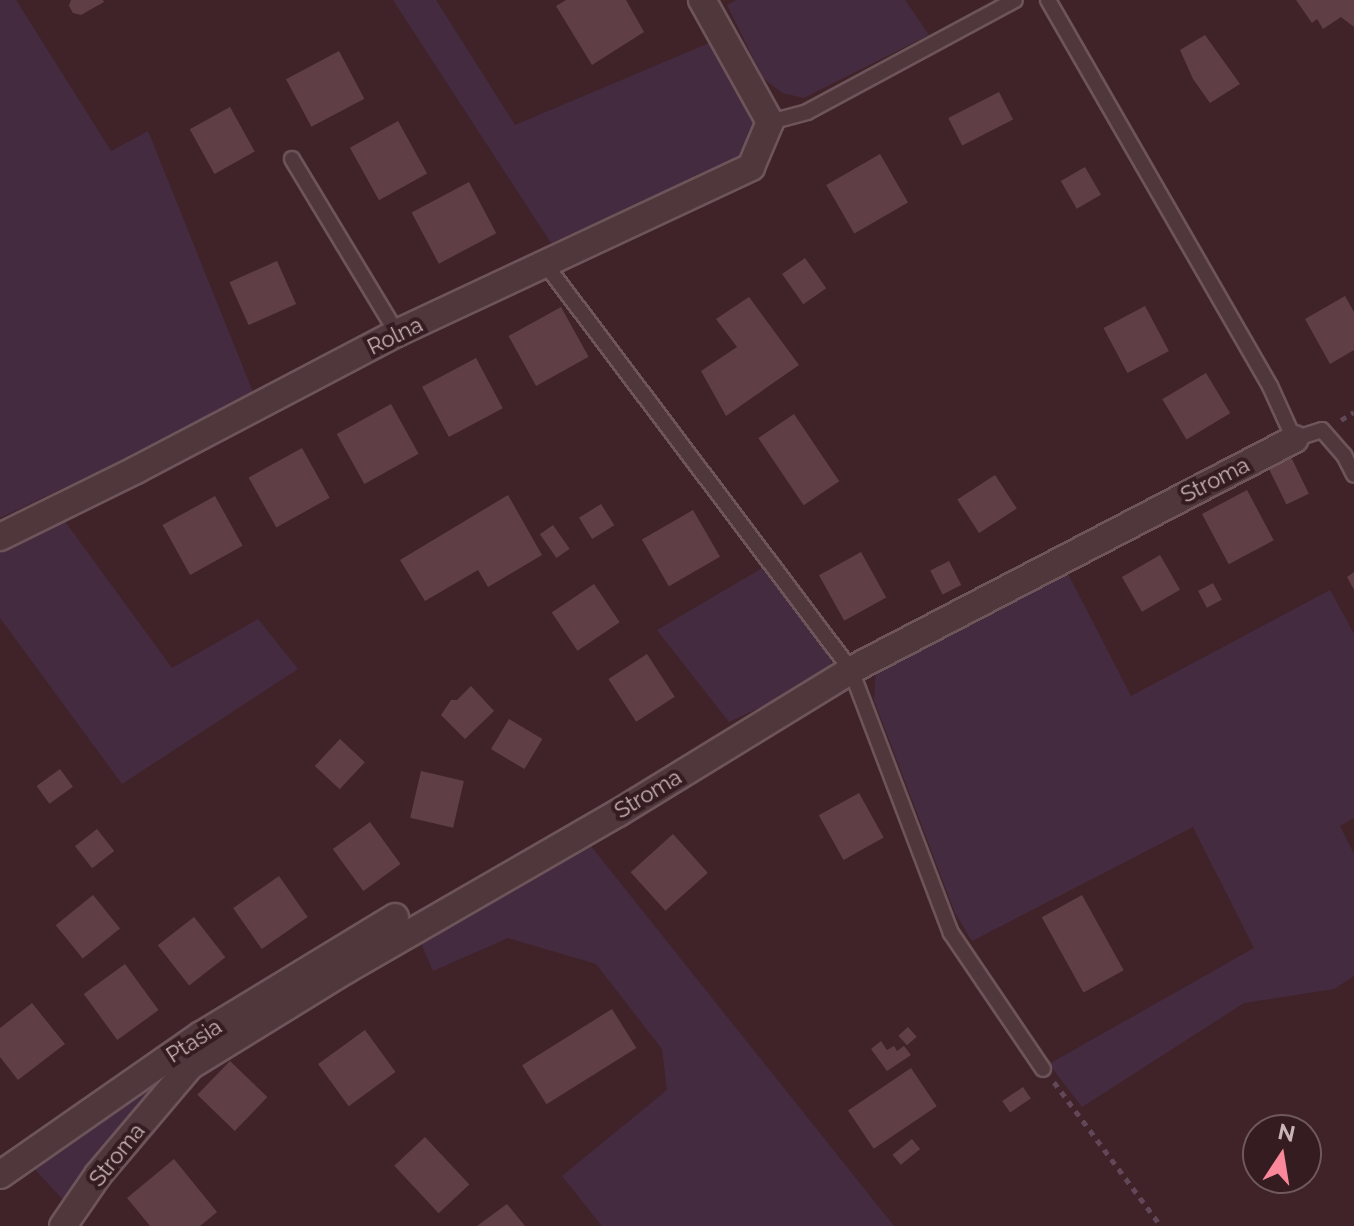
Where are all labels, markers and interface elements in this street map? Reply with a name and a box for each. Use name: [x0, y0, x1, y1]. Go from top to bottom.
street label: Rolna: [363, 311, 427, 361]
street label: Stroma: [1176, 452, 1254, 508]
street label: Stroma: [610, 764, 686, 824]
street label: Ptasia: [161, 1013, 227, 1069]
north arrow: [1242, 1114, 1322, 1194]
street label: Stroma: [84, 1118, 150, 1192]
text: N: [1276, 1118, 1297, 1147]

